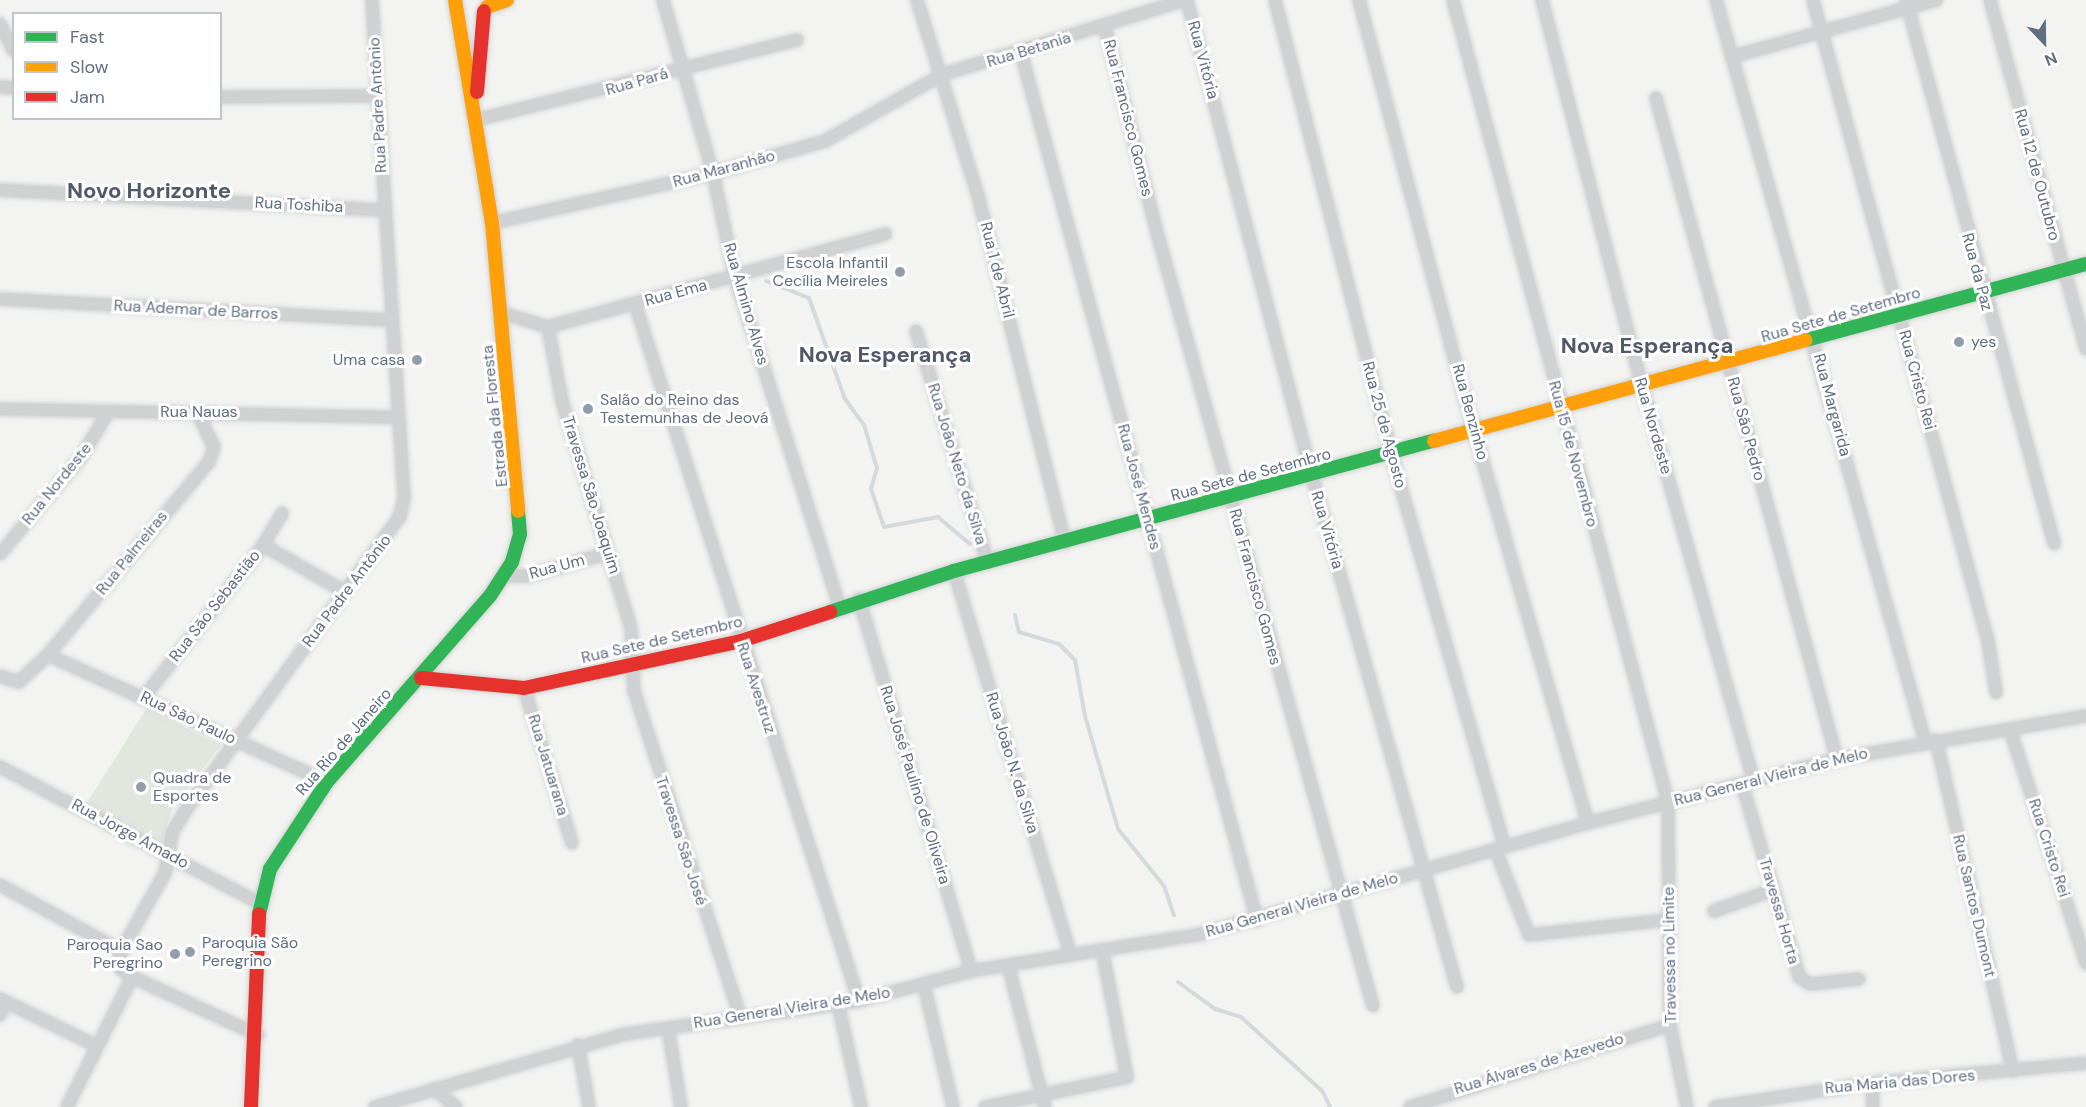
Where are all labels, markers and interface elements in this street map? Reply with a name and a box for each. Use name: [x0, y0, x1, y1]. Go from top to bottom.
legend: [12, 12, 222, 120]
north arrow: [2014, 12, 2074, 72]
street label: Rua Vitória: [1183, 19, 1223, 101]
text: Fast: [70, 25, 105, 49]
street label: Rua Betania: [985, 28, 1073, 72]
street label: Rua Padre Antônio: [365, 37, 391, 173]
street label: Rua Francisco Gomes: [1099, 38, 1157, 198]
text: N: [2042, 47, 2060, 71]
text: Slow: [70, 55, 109, 79]
street label: Rua Pará: [604, 64, 670, 100]
text: Jam: [70, 85, 105, 109]
street label: Rua 12 de Outubro: [2010, 107, 2064, 243]
street label: Rua Maranhão: [671, 146, 777, 192]
district label: Novo Horizonte: [67, 178, 231, 204]
street label: Rua Toshiba: [254, 193, 344, 217]
street label: Rua 1 de Abril: [976, 220, 1018, 320]
street label: Rua da Paz: [1957, 231, 1997, 313]
street label: Rua Almino Alves: [719, 241, 773, 367]
place label: Escola Infantil Cecília Meireles: [773, 253, 888, 291]
marker: Escola Infantil Cecília Meireles: [893, 265, 907, 279]
street label: Rua Ema: [643, 275, 709, 311]
street label: Rua Sete de Setembro: [1759, 283, 1923, 347]
street label: Rua Ademar de Barros: [113, 296, 279, 324]
street label: Rua Cristo Rei: [1894, 328, 1940, 432]
place label: yes: [1971, 332, 1996, 352]
district label: Nova Esperança: [1561, 333, 1733, 359]
marker: yes: [1952, 335, 1966, 349]
district label: Nova Esperança: [799, 342, 971, 368]
street label: Estrada da Floresta: [478, 344, 512, 488]
place label: Uma casa: [333, 350, 405, 370]
street label: Rua Margarida: [1809, 351, 1855, 459]
marker: Uma casa: [410, 353, 424, 367]
street label: Rua 25 de Agosto: [1358, 360, 1410, 490]
street label: Rua Benzinho: [1448, 362, 1492, 462]
street label: Rua Nordeste: [1630, 375, 1676, 477]
street label: Rua São Pedro: [1723, 375, 1769, 483]
street label: Rua 15 de Novembro: [1544, 379, 1602, 529]
street label: Rua João Neto da Silva: [923, 381, 991, 547]
place label: Salão do Reino das Testemunhas de Jeová: [600, 390, 769, 428]
street label: Rua Nauas: [160, 402, 238, 422]
marker: Salão do Reino das Testemunhas de Jeová: [581, 402, 595, 416]
street label: Travessa São Joaquim: [558, 414, 624, 576]
street label: Rua José Mendes: [1113, 422, 1165, 552]
street label: Rua Nordeste: [18, 439, 96, 529]
street label: Rua Sete de Setembro: [1169, 444, 1333, 506]
street label: Rua Vitória: [1307, 489, 1347, 571]
street label: Rua Palmeiras: [92, 507, 172, 599]
street label: Rua Francisco Gomes: [1225, 507, 1285, 667]
street label: Rua Padre Antônio: [298, 531, 396, 651]
street label: Rua São Sebastião: [165, 546, 265, 666]
street label: Rua Um: [527, 550, 587, 584]
street label: Rua Sete de Setembro: [579, 612, 745, 668]
street label: Rua Avestruz: [732, 640, 780, 736]
street label: Rua Rio de Janeiro: [292, 684, 396, 800]
street label: Rua José Paulino de Oliveira: [876, 684, 954, 886]
street label: Rua São Paulo: [137, 687, 239, 749]
street label: Rua João N. da Silva: [981, 690, 1043, 836]
street label: Rua Jatuarana: [524, 712, 572, 818]
street label: Rua General Vieira de Melo: [1672, 744, 1870, 810]
place label: Quadra de Esportes: [153, 768, 231, 806]
street label: Travessa São José: [651, 774, 711, 908]
marker: Quadra de Esportes: [134, 780, 148, 794]
street label: Rua Jorge Amado: [68, 795, 192, 873]
street label: Rua Cristo Rei: [2024, 796, 2074, 900]
street label: Rua Santos Dumont: [1948, 833, 2000, 979]
street label: Travessa Horta: [1755, 856, 1803, 966]
street label: Rua General Vieira de Melo: [1204, 868, 1400, 942]
street label: Travessa no Limite: [1659, 886, 1681, 1024]
place label: Paroquia São Peregrino: [202, 933, 298, 971]
place label: Paroquia Sao Peregrino: [67, 935, 163, 973]
marker: Paroquia São Peregrino: [183, 945, 197, 959]
marker: Paroquia Sao Peregrino: [168, 947, 182, 961]
street label: Rua General Vieira de Melo: [692, 983, 892, 1033]
street label: Rua Álvares de Azevedo: [1452, 1029, 1626, 1099]
street label: Rua Maria das Dores: [1824, 1066, 1976, 1098]

